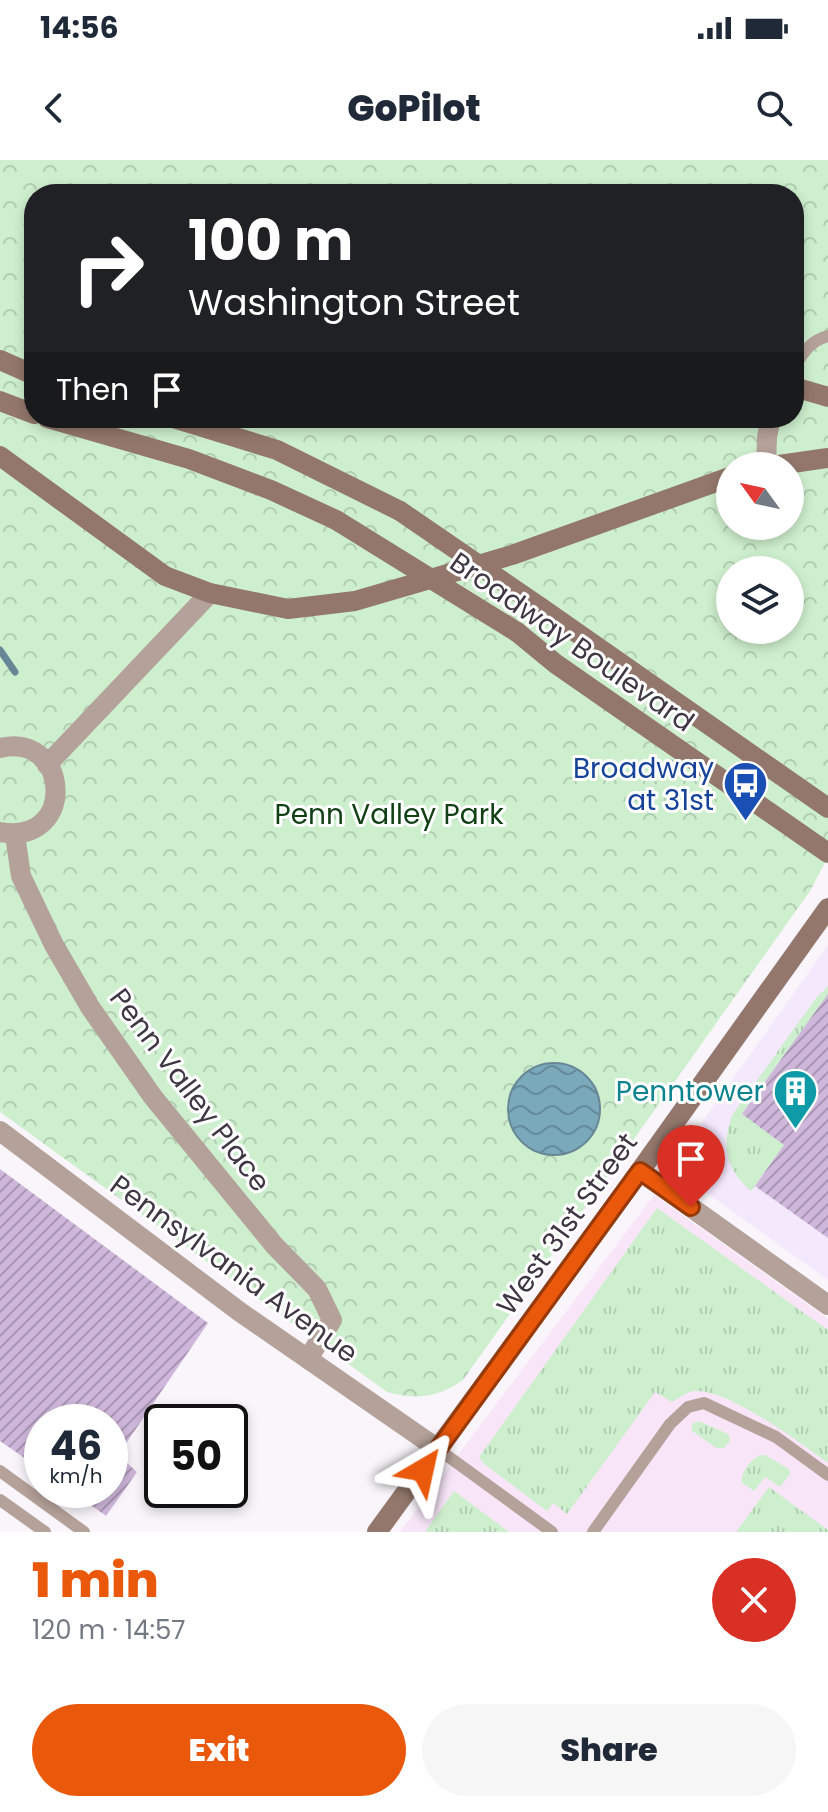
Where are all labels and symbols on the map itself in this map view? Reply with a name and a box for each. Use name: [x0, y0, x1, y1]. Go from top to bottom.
north arrow: [716, 452, 804, 540]
street label: Broadway Boulevard: [442, 543, 702, 741]
place label: Broadway at 31st: [573, 749, 714, 820]
bus stop icon: Broadway at 31st: [721, 760, 769, 823]
park label: Penn Valley Park: [274, 795, 504, 834]
street label: Penn Valley Place: [101, 980, 279, 1200]
building icon: Penntower: [771, 1067, 819, 1130]
place label: Penntower: [616, 1072, 764, 1111]
street label: West 31st Street: [488, 1125, 646, 1323]
pin: [657, 1125, 725, 1207]
street label: Pennsylvania Avenue: [102, 1166, 366, 1372]
speed limit sign: 50: [144, 1404, 248, 1508]
position arrow: [381, 1428, 465, 1512]

